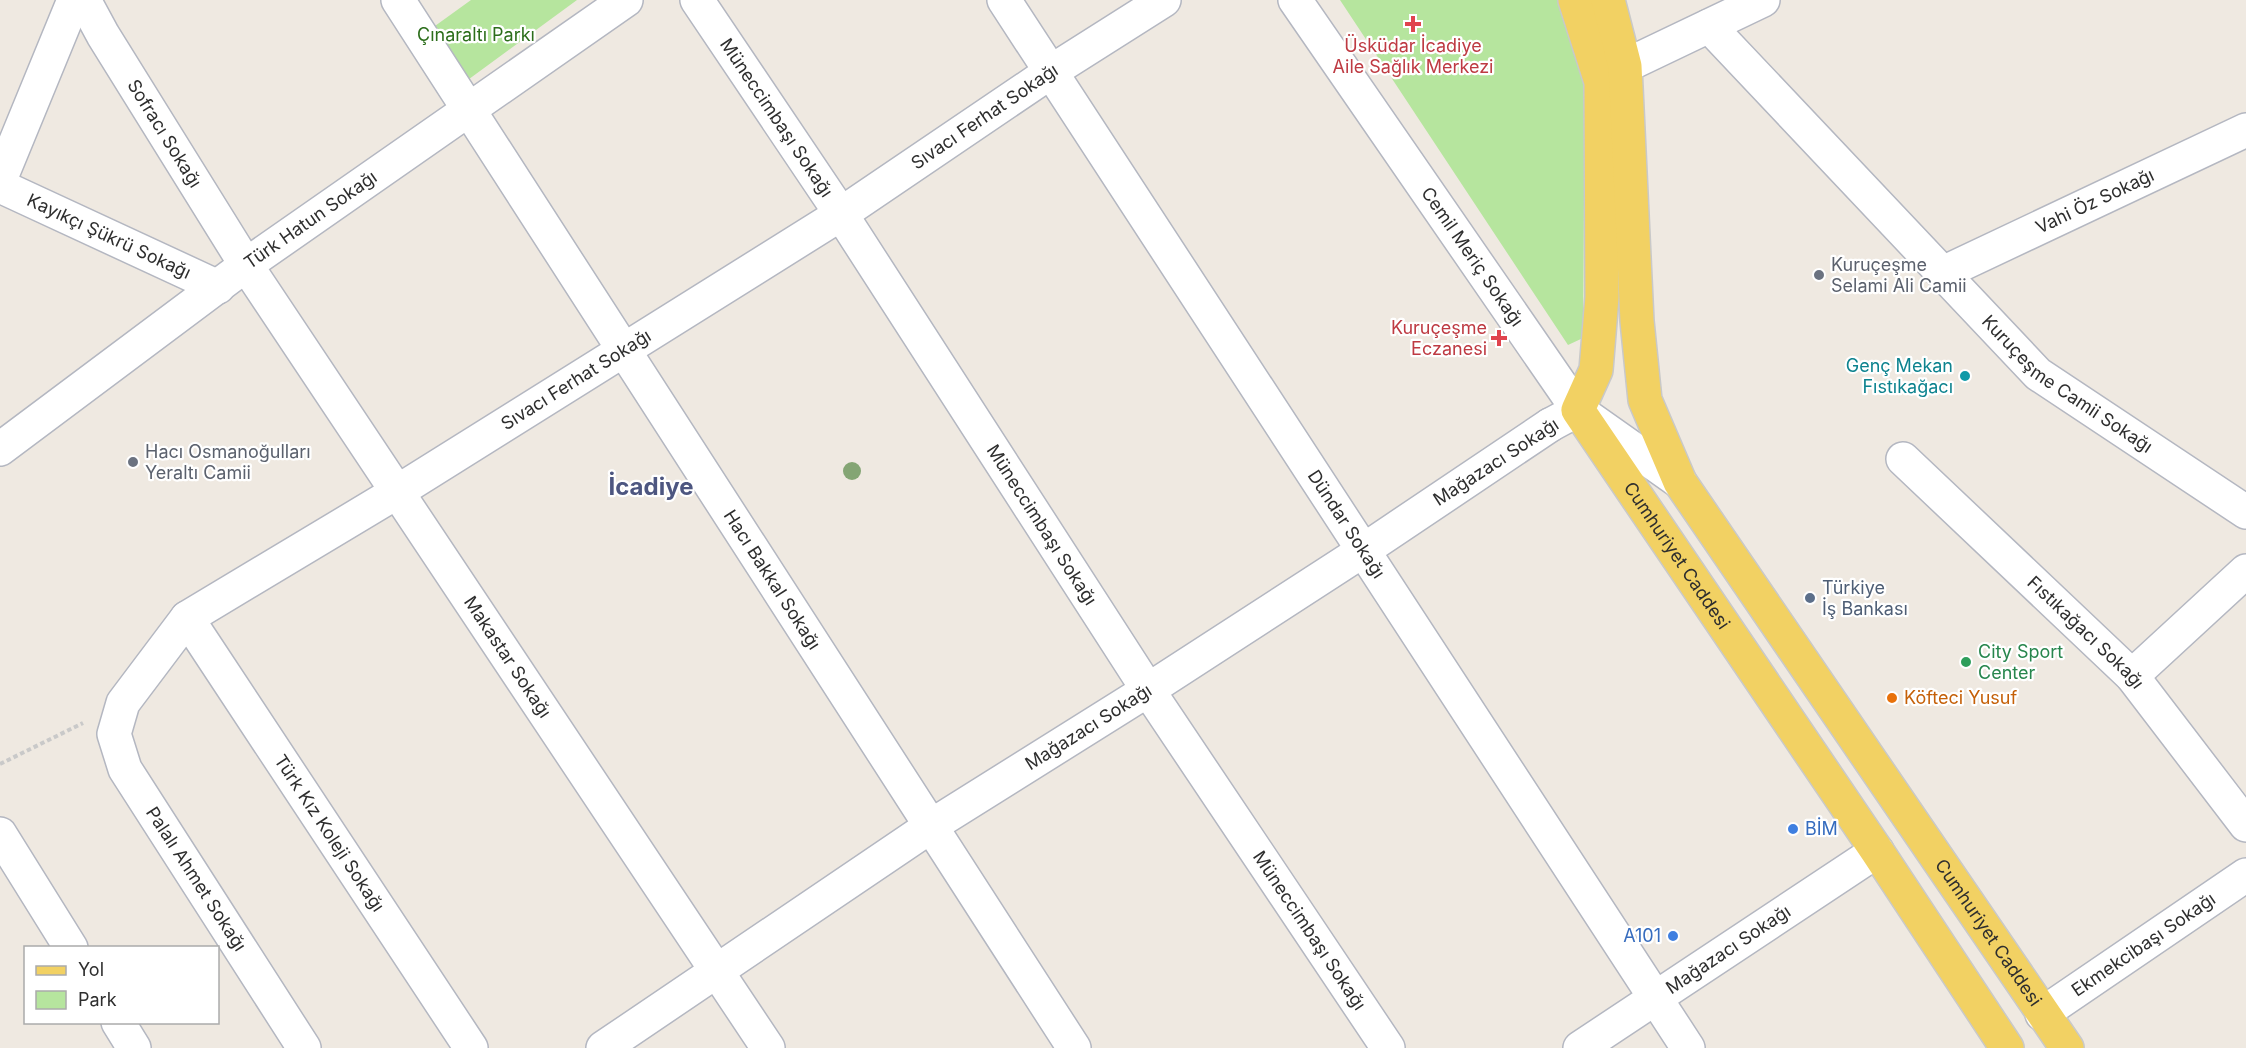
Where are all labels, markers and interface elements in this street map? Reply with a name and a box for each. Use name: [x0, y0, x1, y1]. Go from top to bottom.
marker: Üsküdar İcadiye Aile Sağlık Merkezi: [1404, 15, 1422, 33]
park label: Çınaraltı Parkı: [417, 24, 535, 45]
street label: Müneccimbaşı Sokağı: [716, 34, 838, 201]
place label: Üsküdar İcadiye Aile Sağlık Merkezi: [1333, 34, 1493, 77]
street label: Sıvacı Ferhat Sokağı: [907, 59, 1061, 173]
street label: Sofracı Sokağı: [123, 75, 206, 191]
street label: Vahi Öz Sokağı: [2032, 164, 2157, 238]
street label: Türk Hatun Sokağı: [240, 166, 381, 273]
street label: Cemil Meriç Sokağı: [1417, 183, 1528, 330]
street label: Kayıkçı Şükrü Sokağı: [24, 189, 194, 283]
place label: Kuruçeşme Selami Ali Camii: [1831, 254, 1967, 296]
marker: Kuruçeşme Selami Ali Camii: [1812, 268, 1826, 282]
street label: Kuruçeşme Camii Sokağı: [1978, 311, 2157, 457]
place label: Kuruçeşme Eczanesi: [1391, 317, 1487, 359]
street label: Sıvacı Ferhat Sokağı: [497, 325, 655, 434]
marker: Kuruçeşme Eczanesi: [1492, 331, 1506, 345]
place label: Genç Mekan Fıstıkağacı: [1846, 355, 1953, 397]
marker: Genç Mekan Fıstıkağacı: [1958, 369, 1972, 383]
street label: Mağazacı Sokağı: [1429, 413, 1562, 510]
place label: Hacı Osmanoğulları Yeraltı Camii: [145, 441, 311, 483]
street label: Müneccimbaşı Sokağı: [983, 441, 1101, 609]
marker: Hacı Osmanoğulları Yeraltı Camii: [126, 455, 140, 469]
street label: Dündar Sokağı: [1304, 466, 1390, 582]
district label: İcadiye: [609, 471, 693, 501]
street label: Cumhuriyet Caddesi: [1620, 478, 1734, 633]
street label: Hacı Bakkal Sokağı: [720, 506, 825, 653]
street label: Fıstıkağacı Sokağı: [2023, 572, 2149, 693]
place label: Türkiye İş Bankası: [1822, 577, 1908, 619]
marker: Türkiye İş Bankası: [1803, 591, 1817, 605]
street label: Makastar Sokağı: [460, 592, 556, 722]
place label: City Sport Center: [1978, 641, 2063, 683]
marker: City Sport Center: [1959, 655, 1973, 669]
street label: Mağazacı Sokağı: [1021, 679, 1155, 774]
place label: Köfteci Yusuf: [1904, 687, 2017, 708]
marker: Köfteci Yusuf: [1885, 691, 1899, 705]
street label: Türk Kız Koleji Sokağı: [270, 751, 389, 915]
street label: Palalı Ahmet Sokağı: [142, 803, 251, 955]
place label: BİM: [1805, 817, 1838, 839]
marker: BİM: [1786, 822, 1800, 836]
street label: Müneccimbaşı Sokağı: [1249, 847, 1370, 1014]
street label: Cumhuriyet Caddesi: [1931, 855, 2046, 1010]
street label: Ekmekcibaşı Sokağı: [2068, 888, 2219, 1001]
street label: Mağazacı Sokağı: [1662, 900, 1794, 998]
place label: A101: [1623, 925, 1661, 946]
marker: A101: [1666, 929, 1680, 943]
legend: [24, 946, 219, 1024]
text: Yol: [78, 959, 104, 980]
text: Park: [78, 989, 117, 1010]

